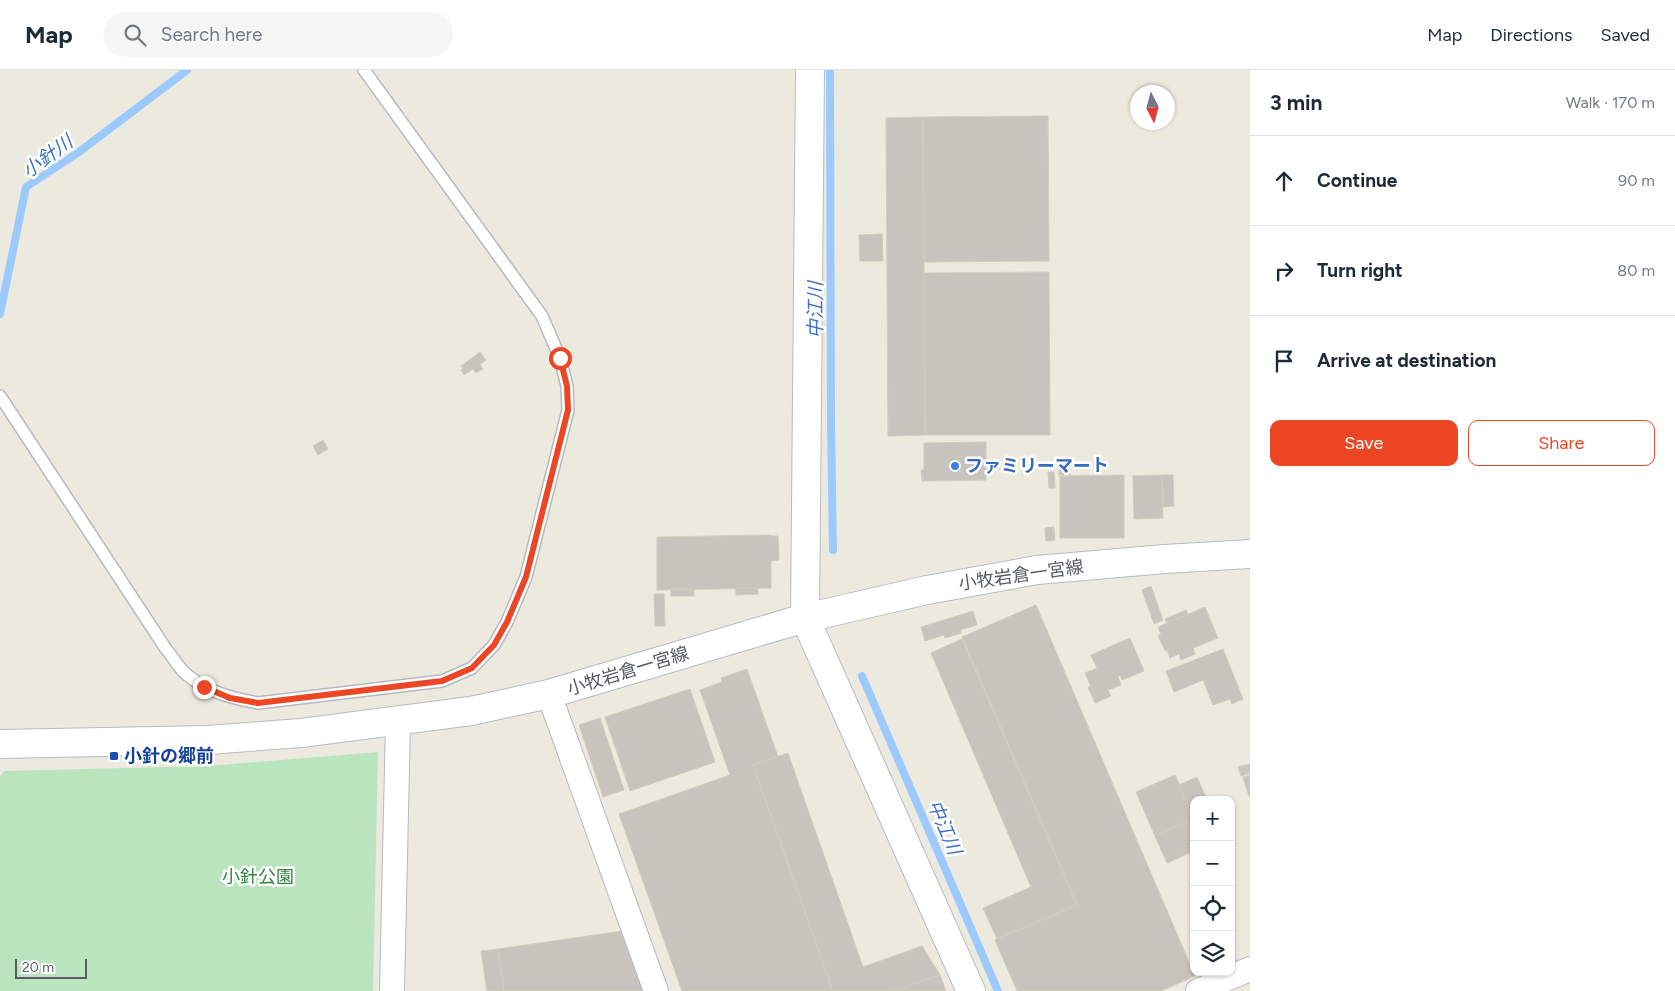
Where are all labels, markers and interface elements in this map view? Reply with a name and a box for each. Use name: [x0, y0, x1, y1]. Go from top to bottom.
search box: [103, 12, 453, 57]
text: Map: [25, 20, 73, 49]
icon: search: [121, 21, 149, 49]
text: Search here: [161, 23, 262, 46]
text: Map: [1427, 24, 1462, 46]
text: Directions: [1490, 24, 1572, 46]
text: Saved: [1600, 24, 1650, 46]
north arrow: [1130, 85, 1175, 130]
text: 3 min: [1270, 90, 1322, 115]
text: Walk · 170 m: [1566, 93, 1655, 112]
water label: 小針川: [17, 129, 79, 182]
icon: ahead: [1270, 167, 1298, 195]
text: Continue: [1317, 169, 1397, 192]
text: 90 m: [1618, 171, 1655, 190]
icon: right: [1270, 257, 1298, 285]
text: Turn right: [1317, 259, 1403, 282]
text: 80 m: [1617, 261, 1655, 280]
water label: 中江川: [804, 280, 827, 339]
route start: [549, 347, 572, 370]
icon: arrive: [1270, 347, 1298, 375]
text: Arrive at destination: [1317, 349, 1496, 372]
button: Save: [1270, 420, 1458, 466]
button: Share: [1468, 420, 1655, 466]
place label: ファミリーマート: [965, 455, 1109, 477]
marker: ファミリーマート: [949, 460, 961, 472]
street label: 小牧岩倉一宮線: [957, 555, 1085, 595]
street label: 小牧岩倉一宮線: [565, 642, 691, 700]
route end: [193, 676, 216, 699]
place label: 小針の郷前: [124, 745, 214, 767]
marker: 小針の郷前: [108, 750, 120, 762]
water label: 中江川: [923, 796, 967, 860]
map controls: [1190, 796, 1235, 976]
button: +: [1190, 796, 1235, 841]
button: −: [1190, 841, 1235, 886]
park label: 小針公園: [222, 866, 294, 888]
button: locate: [1190, 886, 1235, 931]
button: layers: [1190, 931, 1235, 976]
scale bar: [15, 956, 88, 979]
text: 20 m: [22, 959, 54, 976]

